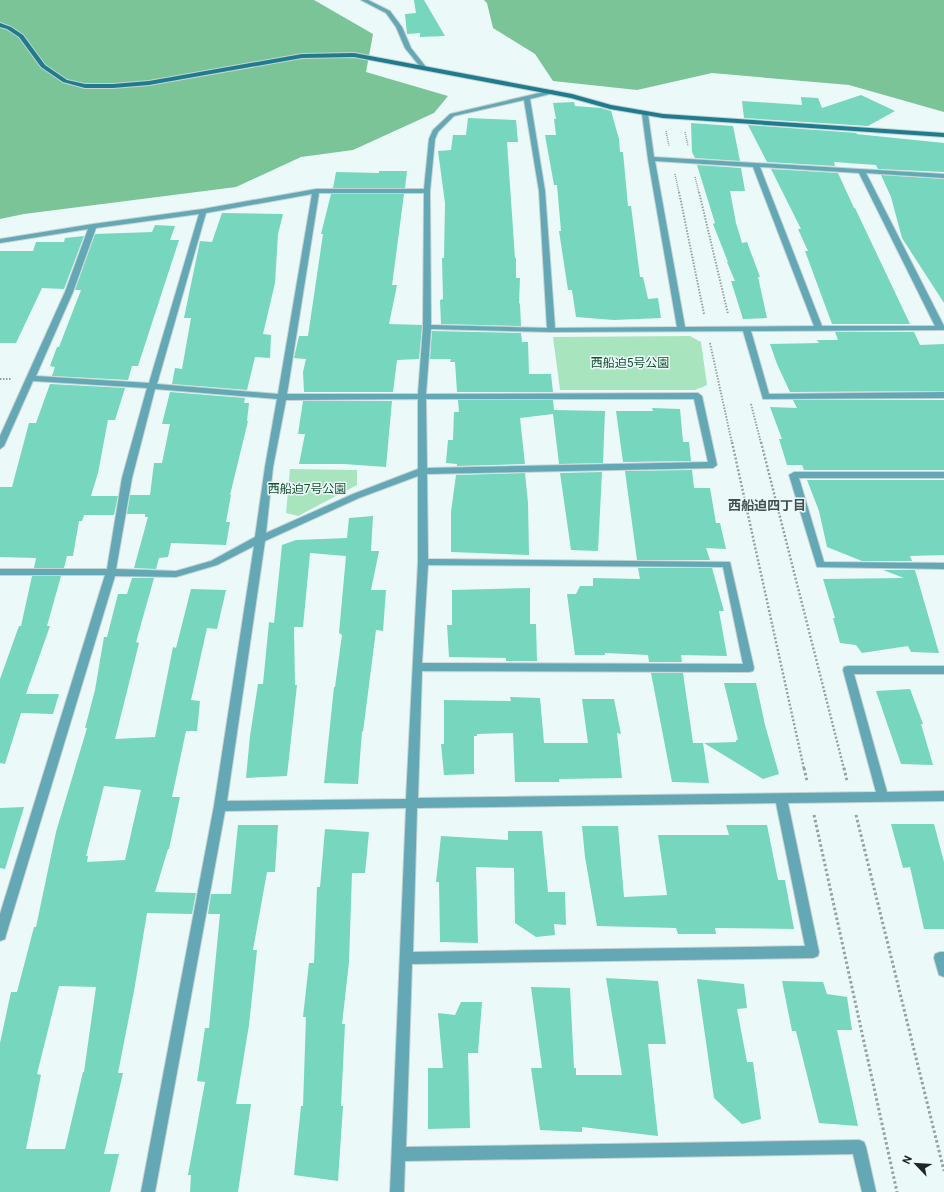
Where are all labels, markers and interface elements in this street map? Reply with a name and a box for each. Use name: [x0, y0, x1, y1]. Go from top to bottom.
park label: 西船迫5号公園: [591, 356, 669, 370]
park label: 西船迫7号公園: [268, 482, 346, 496]
district label: 西船迫四丁目: [728, 498, 806, 513]
north arrow: [896, 1144, 936, 1184]
text: N: [900, 1154, 915, 1166]

